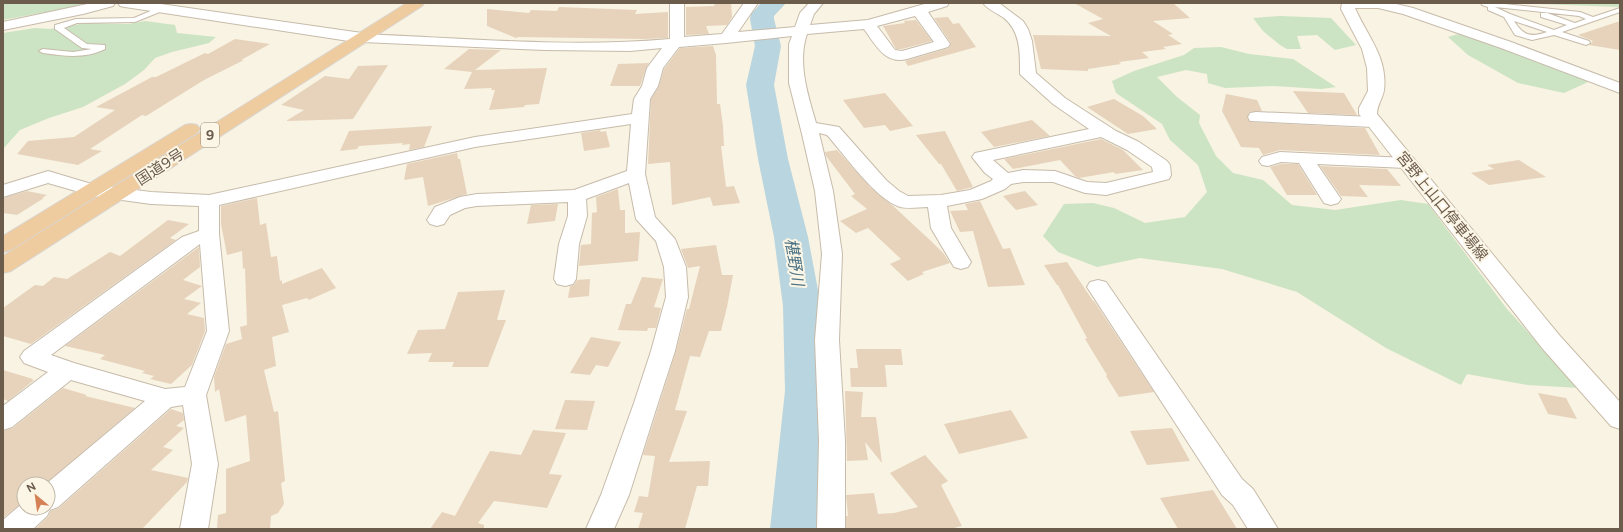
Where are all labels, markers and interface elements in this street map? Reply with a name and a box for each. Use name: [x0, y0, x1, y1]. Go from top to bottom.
road number: 9: [201, 123, 219, 147]
street label: 国道9号: [133, 145, 187, 189]
street label: 宮野上山口停車場線: [1393, 148, 1491, 264]
water label: 椹野川: [781, 237, 808, 289]
north arrow: [16, 476, 56, 516]
text: N: [25, 480, 38, 495]

